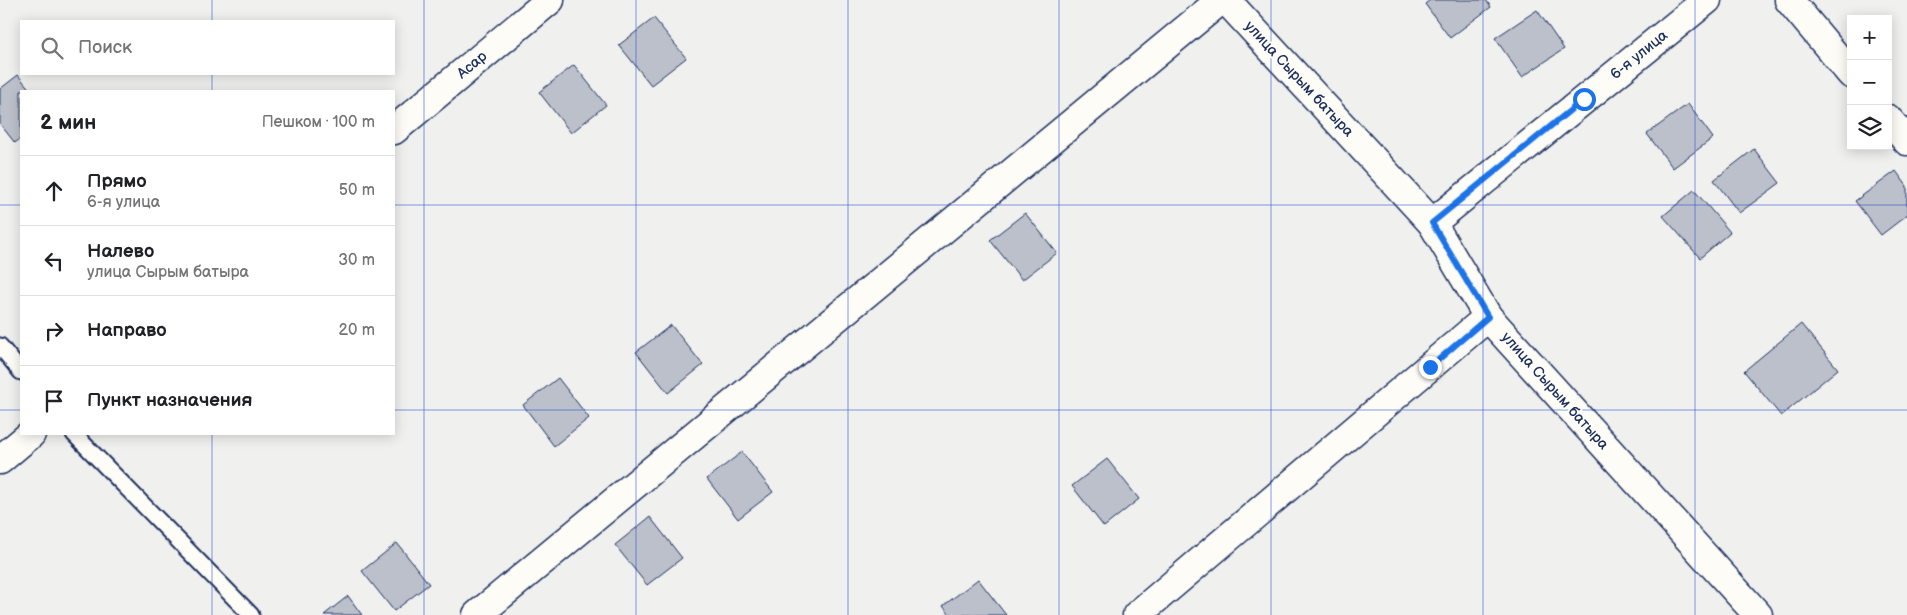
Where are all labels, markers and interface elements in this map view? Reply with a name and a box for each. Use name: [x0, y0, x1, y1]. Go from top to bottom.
map controls: [1847, 15, 1892, 150]
button: +: [1847, 15, 1892, 60]
street label: улица Сырым батыра: [1240, 17, 1358, 141]
search box: [20, 20, 395, 75]
street label: 6-я улица: [1606, 26, 1672, 84]
icon: search: [38, 34, 66, 62]
text: Поиск: [78, 36, 132, 59]
street label: Асар: [452, 47, 491, 84]
button: −: [1847, 60, 1892, 105]
route start: [1573, 88, 1596, 111]
button: layers: [1847, 105, 1892, 150]
text: 2 мин: [40, 110, 96, 135]
text: Пешком · 100 m: [262, 113, 375, 132]
text: Прямо: [87, 170, 147, 193]
icon: ahead: [40, 177, 68, 205]
text: 50 m: [339, 181, 375, 200]
text: 6-я улица: [87, 193, 160, 212]
text: Налево: [87, 240, 154, 263]
icon: left: [40, 247, 68, 275]
text: 30 m: [338, 251, 375, 270]
text: улица Сырым батыра: [87, 263, 249, 282]
icon: right: [40, 317, 68, 345]
text: Направо: [87, 319, 167, 342]
text: 20 m: [339, 321, 375, 340]
street label: улица Сырым батыра: [1497, 328, 1613, 454]
route end: [1419, 356, 1442, 379]
icon: arrive: [40, 387, 68, 415]
text: Пункт назначения: [87, 389, 252, 412]

